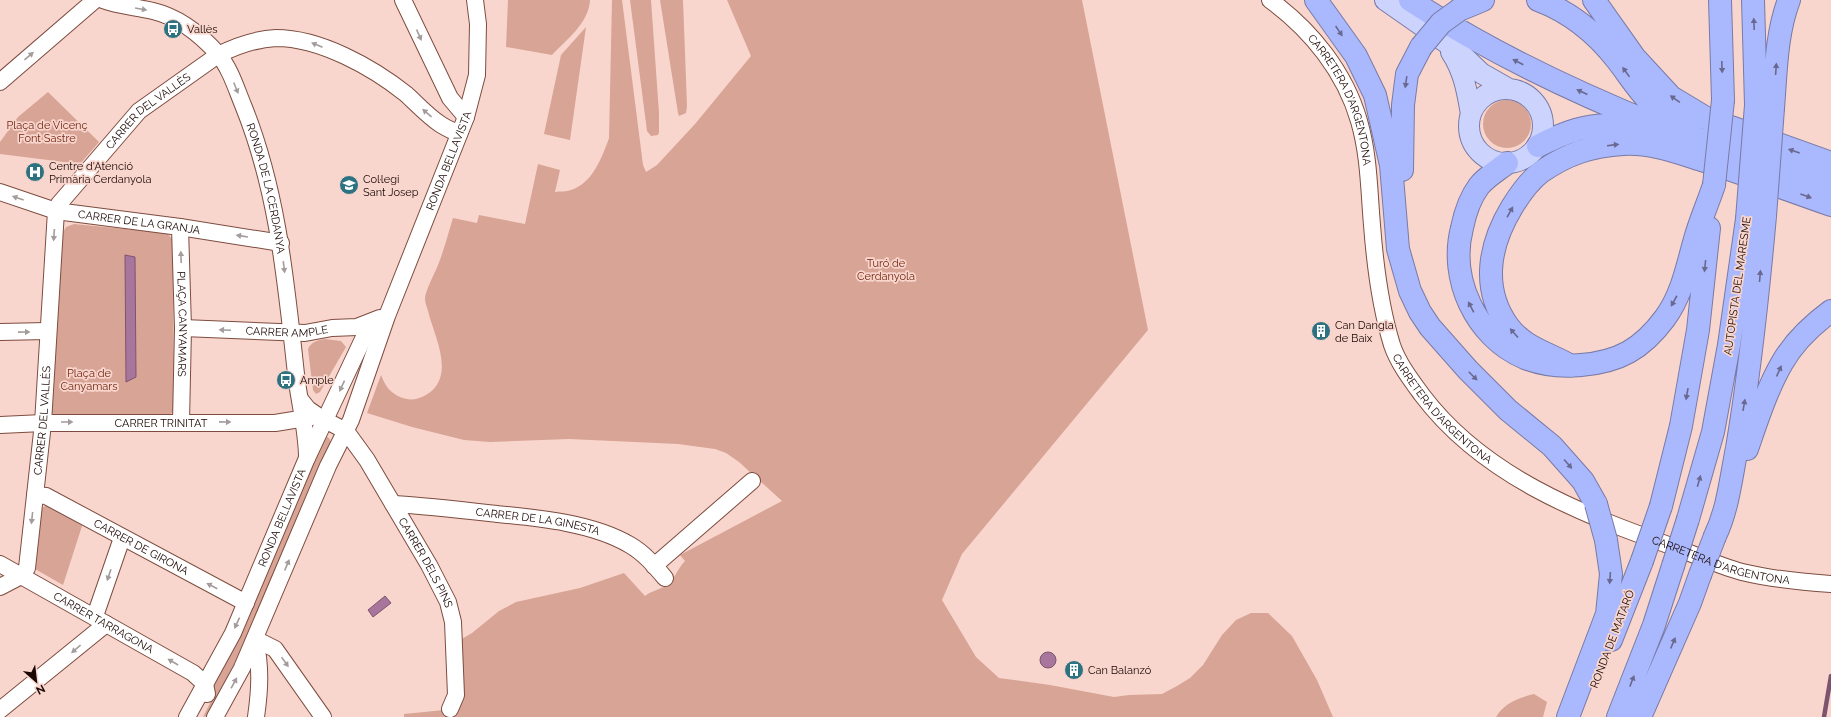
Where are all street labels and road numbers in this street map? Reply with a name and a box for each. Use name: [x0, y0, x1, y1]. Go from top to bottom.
street label: CARRETERA D'ARGENTONA: [1305, 32, 1373, 167]
street label: CARRER DEL VALLÈS: [103, 70, 193, 152]
street label: RONDA BELLAVISTA: [424, 109, 474, 212]
street label: RONDA DE LA CERDANYA: [243, 121, 287, 255]
street label: CARRER DE LA GRANJA: [77, 208, 202, 237]
street label: AUTOPISTA DEL MARESME: [1721, 216, 1754, 356]
street label: PLAÇA CANYAMARS: [174, 271, 189, 377]
street label: CARRER AMPLE: [245, 323, 329, 340]
street label: CARRETERA D'ARGENTONA: [1389, 352, 1495, 467]
street label: CARRER DEL VALLÈS: [31, 365, 54, 476]
street label: CARRER TRINITAT: [115, 417, 208, 430]
street label: RONDA BELLAVISTA: [256, 466, 309, 569]
street label: CARRER DE LA GINESTA: [475, 506, 602, 538]
street label: CARRER DELS PINS: [395, 515, 455, 609]
street label: CARRER DE GIRONA: [91, 517, 191, 578]
street label: CARRETERA D'ARGENTONA: [1650, 534, 1791, 587]
street label: RONDA DE MATARÓ: [1587, 588, 1637, 690]
street label: CARRER TARRAGONA: [51, 590, 156, 657]

